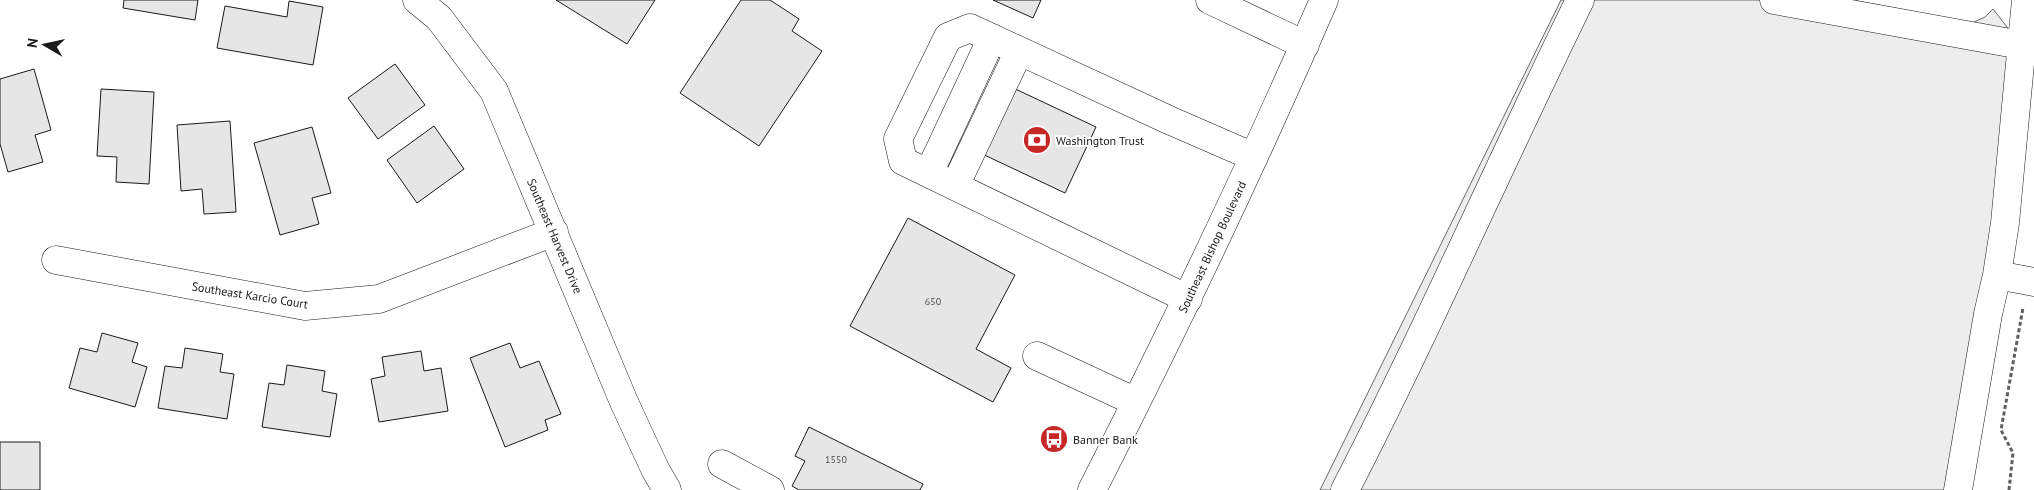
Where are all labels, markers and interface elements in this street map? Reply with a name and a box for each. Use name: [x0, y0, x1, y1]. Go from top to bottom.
north arrow: [20, 20, 70, 70]
text: N: [23, 37, 42, 49]
bank icon: Washington Trust: [1022, 125, 1052, 155]
place label: Washington Trust: [1056, 133, 1144, 148]
street label: Southeast Harvest Drive: [524, 176, 586, 296]
street label: Southeast Bishop Boulevard: [1175, 179, 1249, 315]
street label: Southeast Karcio Court: [191, 278, 309, 312]
house number: 650: [925, 295, 942, 308]
bus stop icon: Banner Bank: [1039, 424, 1069, 454]
place label: Banner Bank: [1073, 432, 1138, 447]
house number: 1550: [825, 453, 847, 466]

